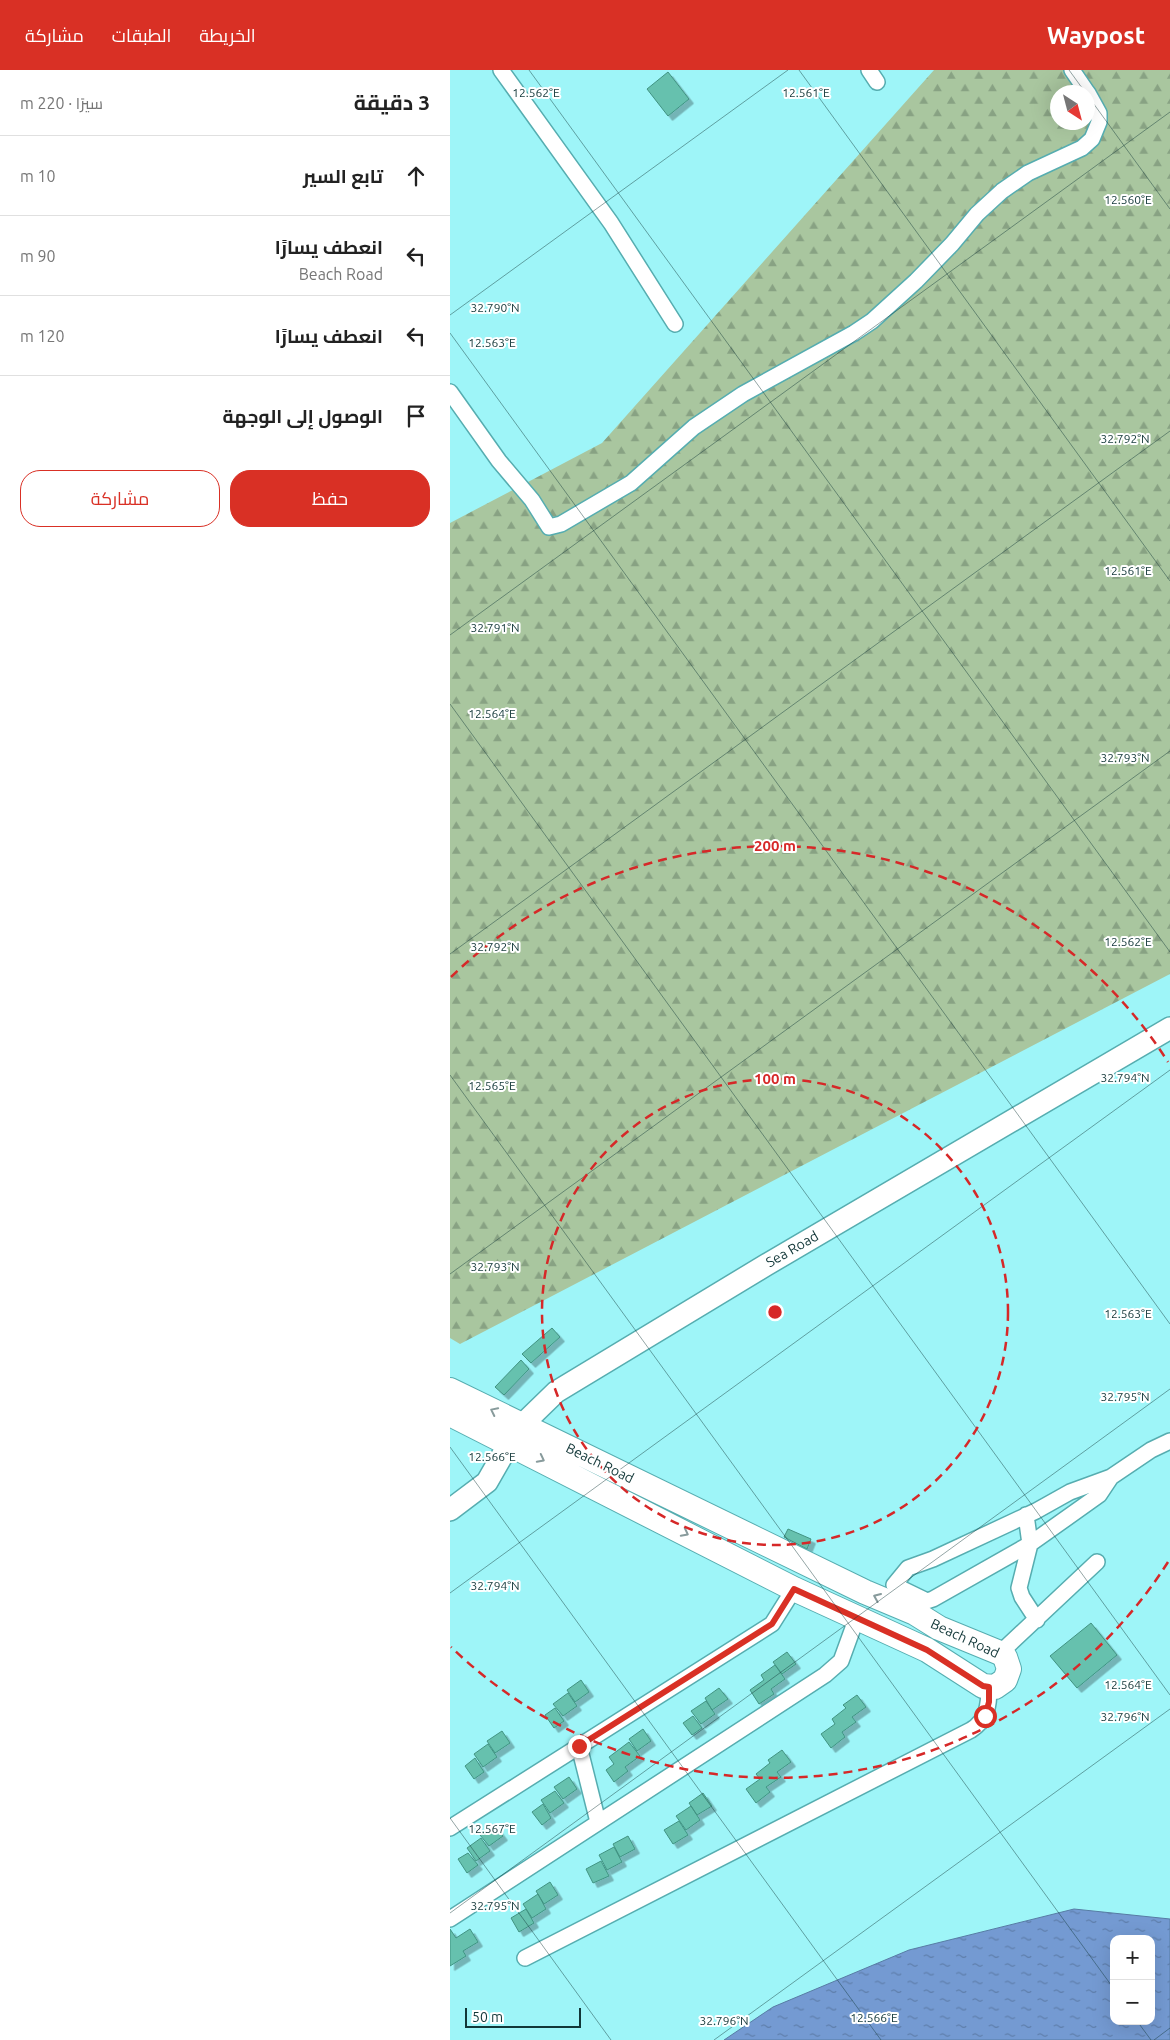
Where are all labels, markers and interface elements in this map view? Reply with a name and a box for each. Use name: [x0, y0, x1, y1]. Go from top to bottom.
text: Waypost: [1047, 22, 1145, 49]
text: مشاركة: [25, 25, 84, 45]
text: الطبقات: [112, 25, 171, 45]
text: الخريطة: [199, 25, 256, 45]
north arrow: [1050, 85, 1095, 130]
text: 12.562°E: [512, 86, 560, 99]
text: 12.561°E: [782, 86, 830, 99]
text: 3 دقيقة: [354, 90, 430, 114]
text: سيرًا · 220 m: [20, 94, 103, 112]
icon: ahead: [402, 162, 430, 190]
text: تابع السير: [303, 165, 383, 187]
text: 10 m: [20, 167, 56, 185]
text: 12.560°E: [1104, 193, 1152, 206]
text: انعطف يسارًا: [275, 236, 383, 258]
icon: left: [402, 242, 430, 270]
text: 90 m: [20, 247, 56, 265]
text: Beach Road: [299, 265, 383, 283]
text: 32.790°N: [470, 301, 520, 314]
icon: left: [402, 322, 430, 350]
text: انعطف يسارًا: [275, 325, 383, 347]
text: 120 m: [20, 327, 65, 345]
text: 12.563°E: [468, 336, 516, 349]
icon: arrive: [402, 402, 430, 430]
text: الوصول إلى الوجهة: [223, 405, 383, 427]
text: 32.792°N: [1100, 432, 1150, 445]
button: مشاركة: [20, 470, 220, 527]
button: حفظ: [230, 470, 430, 527]
text: 12.561°E: [1104, 564, 1152, 577]
text: 32.791°N: [470, 621, 520, 634]
text: 12.564°E: [468, 707, 516, 720]
text: 32.793°N: [1100, 751, 1150, 764]
text: 200 m: [754, 837, 796, 854]
text: 12.562°E: [1104, 935, 1152, 948]
text: 32.792°N: [470, 940, 520, 953]
text: 100 m: [754, 1070, 796, 1087]
text: 32.794°N: [1100, 1071, 1150, 1084]
text: 12.565°E: [468, 1079, 516, 1092]
street label: Sea Road: [763, 1228, 821, 1270]
text: 32.793°N: [470, 1260, 520, 1273]
centre of rings: [766, 1303, 784, 1321]
text: 12.563°E: [1104, 1307, 1152, 1320]
text: 32.795°N: [1100, 1390, 1150, 1403]
one-way arrow: [490, 1407, 499, 1418]
street label: Beach Road: [563, 1440, 637, 1486]
text: 12.566°E: [468, 1450, 516, 1463]
one-way arrow: [536, 1453, 545, 1463]
one-way arrow: [680, 1527, 689, 1537]
text: 32.794°N: [470, 1579, 520, 1592]
one-way arrow: [873, 1592, 882, 1603]
street label: Beach Road: [928, 1615, 1002, 1661]
text: 12.564°E: [1104, 1678, 1152, 1691]
route start: [974, 1705, 997, 1728]
text: 32.796°N: [1100, 1710, 1150, 1723]
route end: [568, 1735, 591, 1758]
text: 12.567°E: [468, 1822, 516, 1835]
text: 32.795°N: [470, 1899, 520, 1912]
map controls: [1110, 1935, 1155, 2025]
button: +: [1110, 1935, 1155, 1980]
button: −: [1110, 1980, 1155, 2025]
scale bar: [465, 2005, 581, 2028]
text: 50 m: [472, 2009, 503, 2025]
text: 12.566°E: [850, 2011, 898, 2024]
text: 32.796°N: [699, 2014, 749, 2027]

